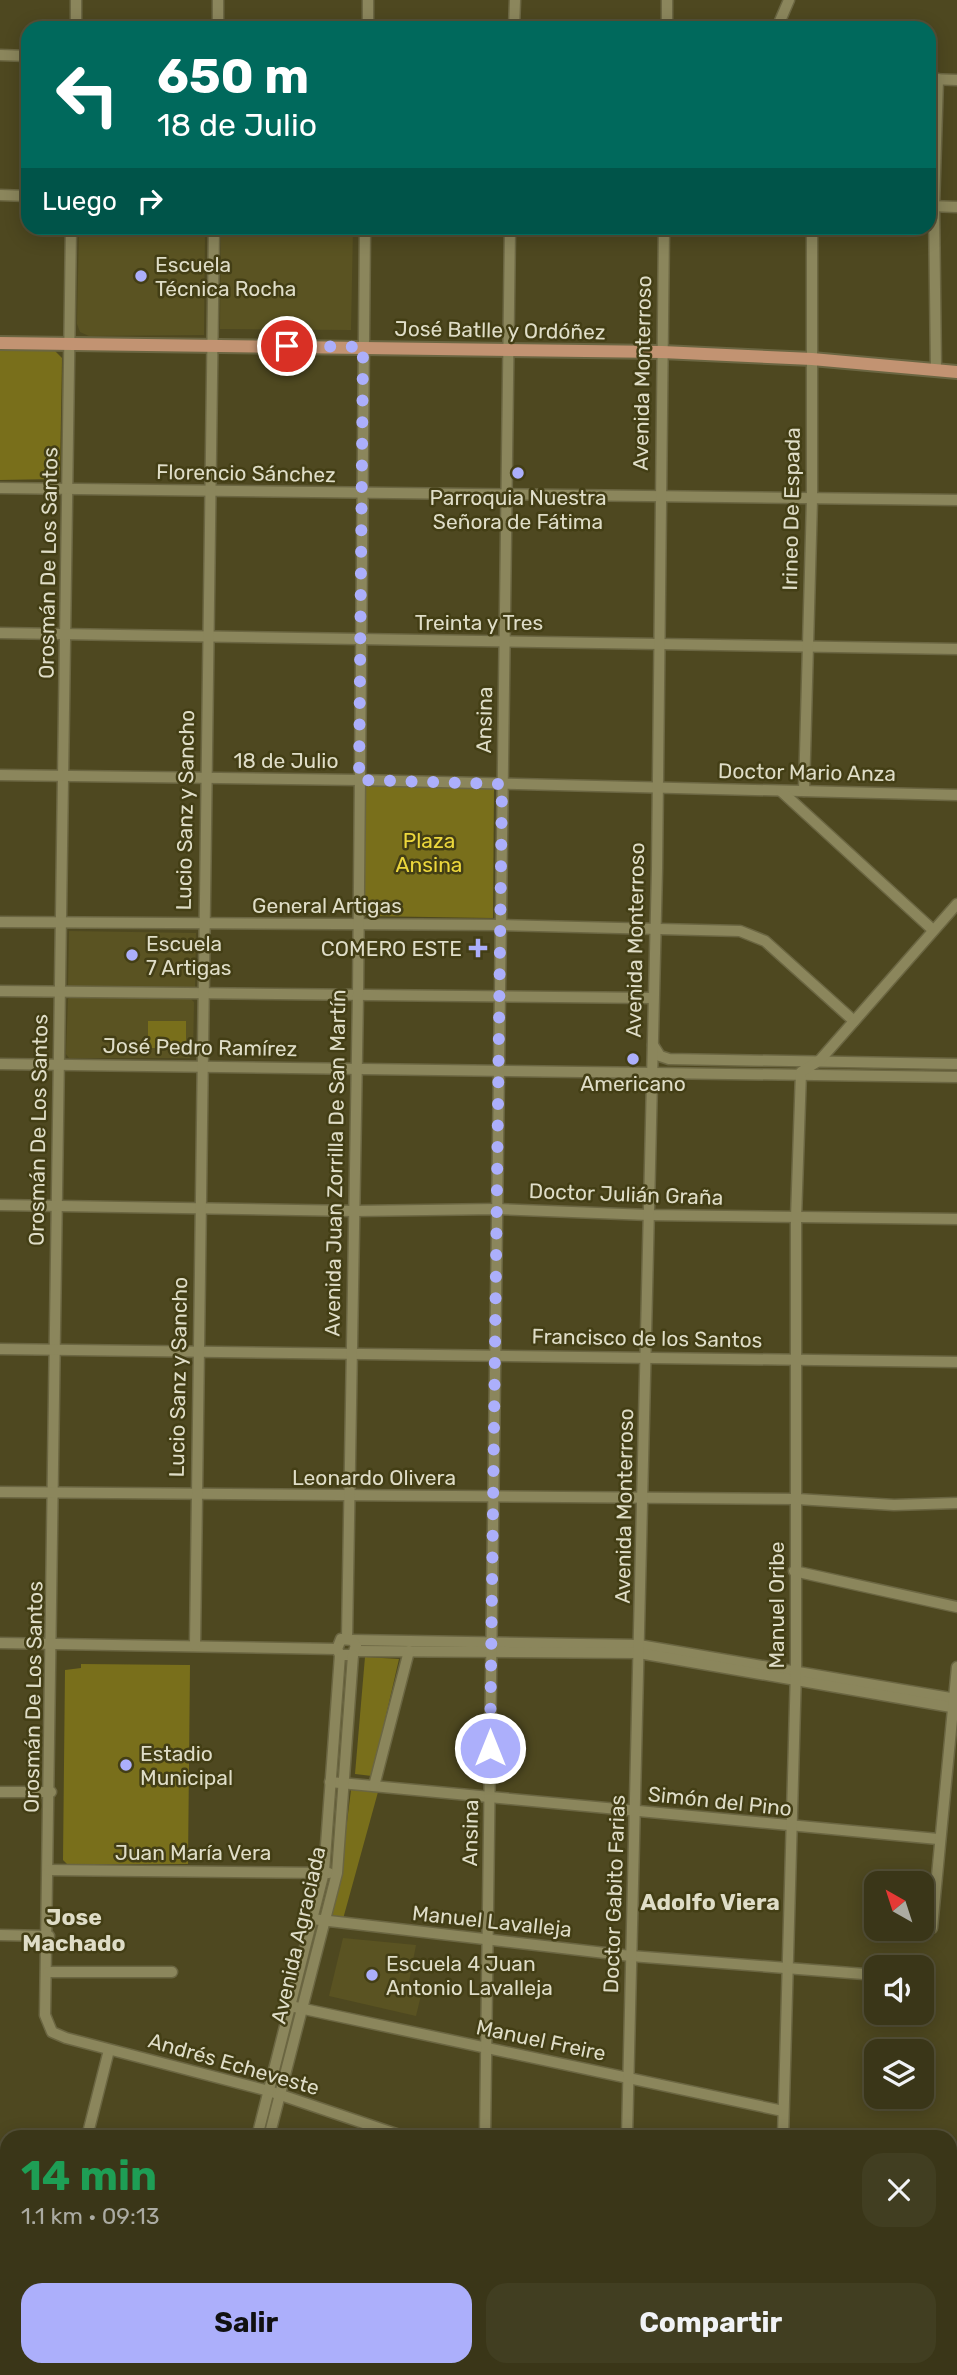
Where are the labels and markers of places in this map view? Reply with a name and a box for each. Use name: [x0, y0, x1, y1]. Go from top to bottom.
place label: Escuela Técnica Rocha: [155, 252, 296, 301]
marker: Escuela Técnica Rocha: [133, 268, 149, 284]
pin: [257, 316, 317, 376]
marker: Parroquia Nuestra Señora de Fátima: [510, 465, 526, 481]
place label: Parroquia Nuestra Señora de Fátima: [430, 485, 606, 534]
place label: Escuela 7 Artigas: [146, 931, 232, 980]
place label: COMERO ESTE: [321, 936, 462, 961]
marker: COMERO ESTE: [468, 938, 488, 958]
marker: Escuela 7 Artigas: [124, 947, 140, 963]
marker: Americano: [625, 1051, 641, 1067]
place label: Americano: [580, 1071, 686, 1096]
place label: Estadio Municipal: [140, 1741, 233, 1790]
marker: Estadio Municipal: [118, 1757, 134, 1773]
place label: Escuela 4 Juan Antonio Lavalleja: [386, 1951, 553, 2000]
marker: Escuela 4 Juan Antonio Lavalleja: [364, 1967, 380, 1983]

